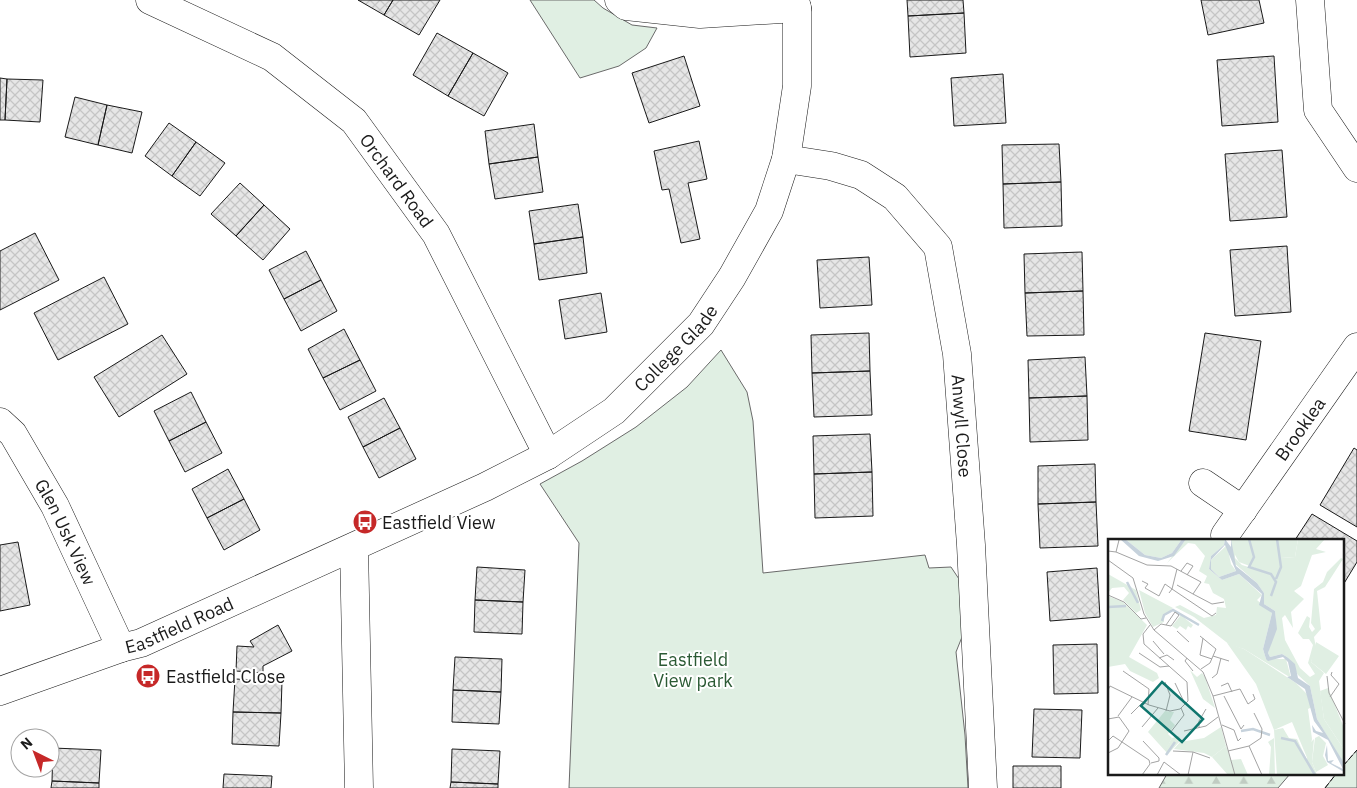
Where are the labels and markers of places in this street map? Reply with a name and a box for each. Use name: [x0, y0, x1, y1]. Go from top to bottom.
bus stop icon: Eastfield View: [352, 509, 378, 535]
place label: Eastfield View: [382, 511, 496, 534]
bus stop icon: Eastfield Close: [135, 663, 161, 689]
place label: Eastfield Close: [166, 665, 285, 688]

